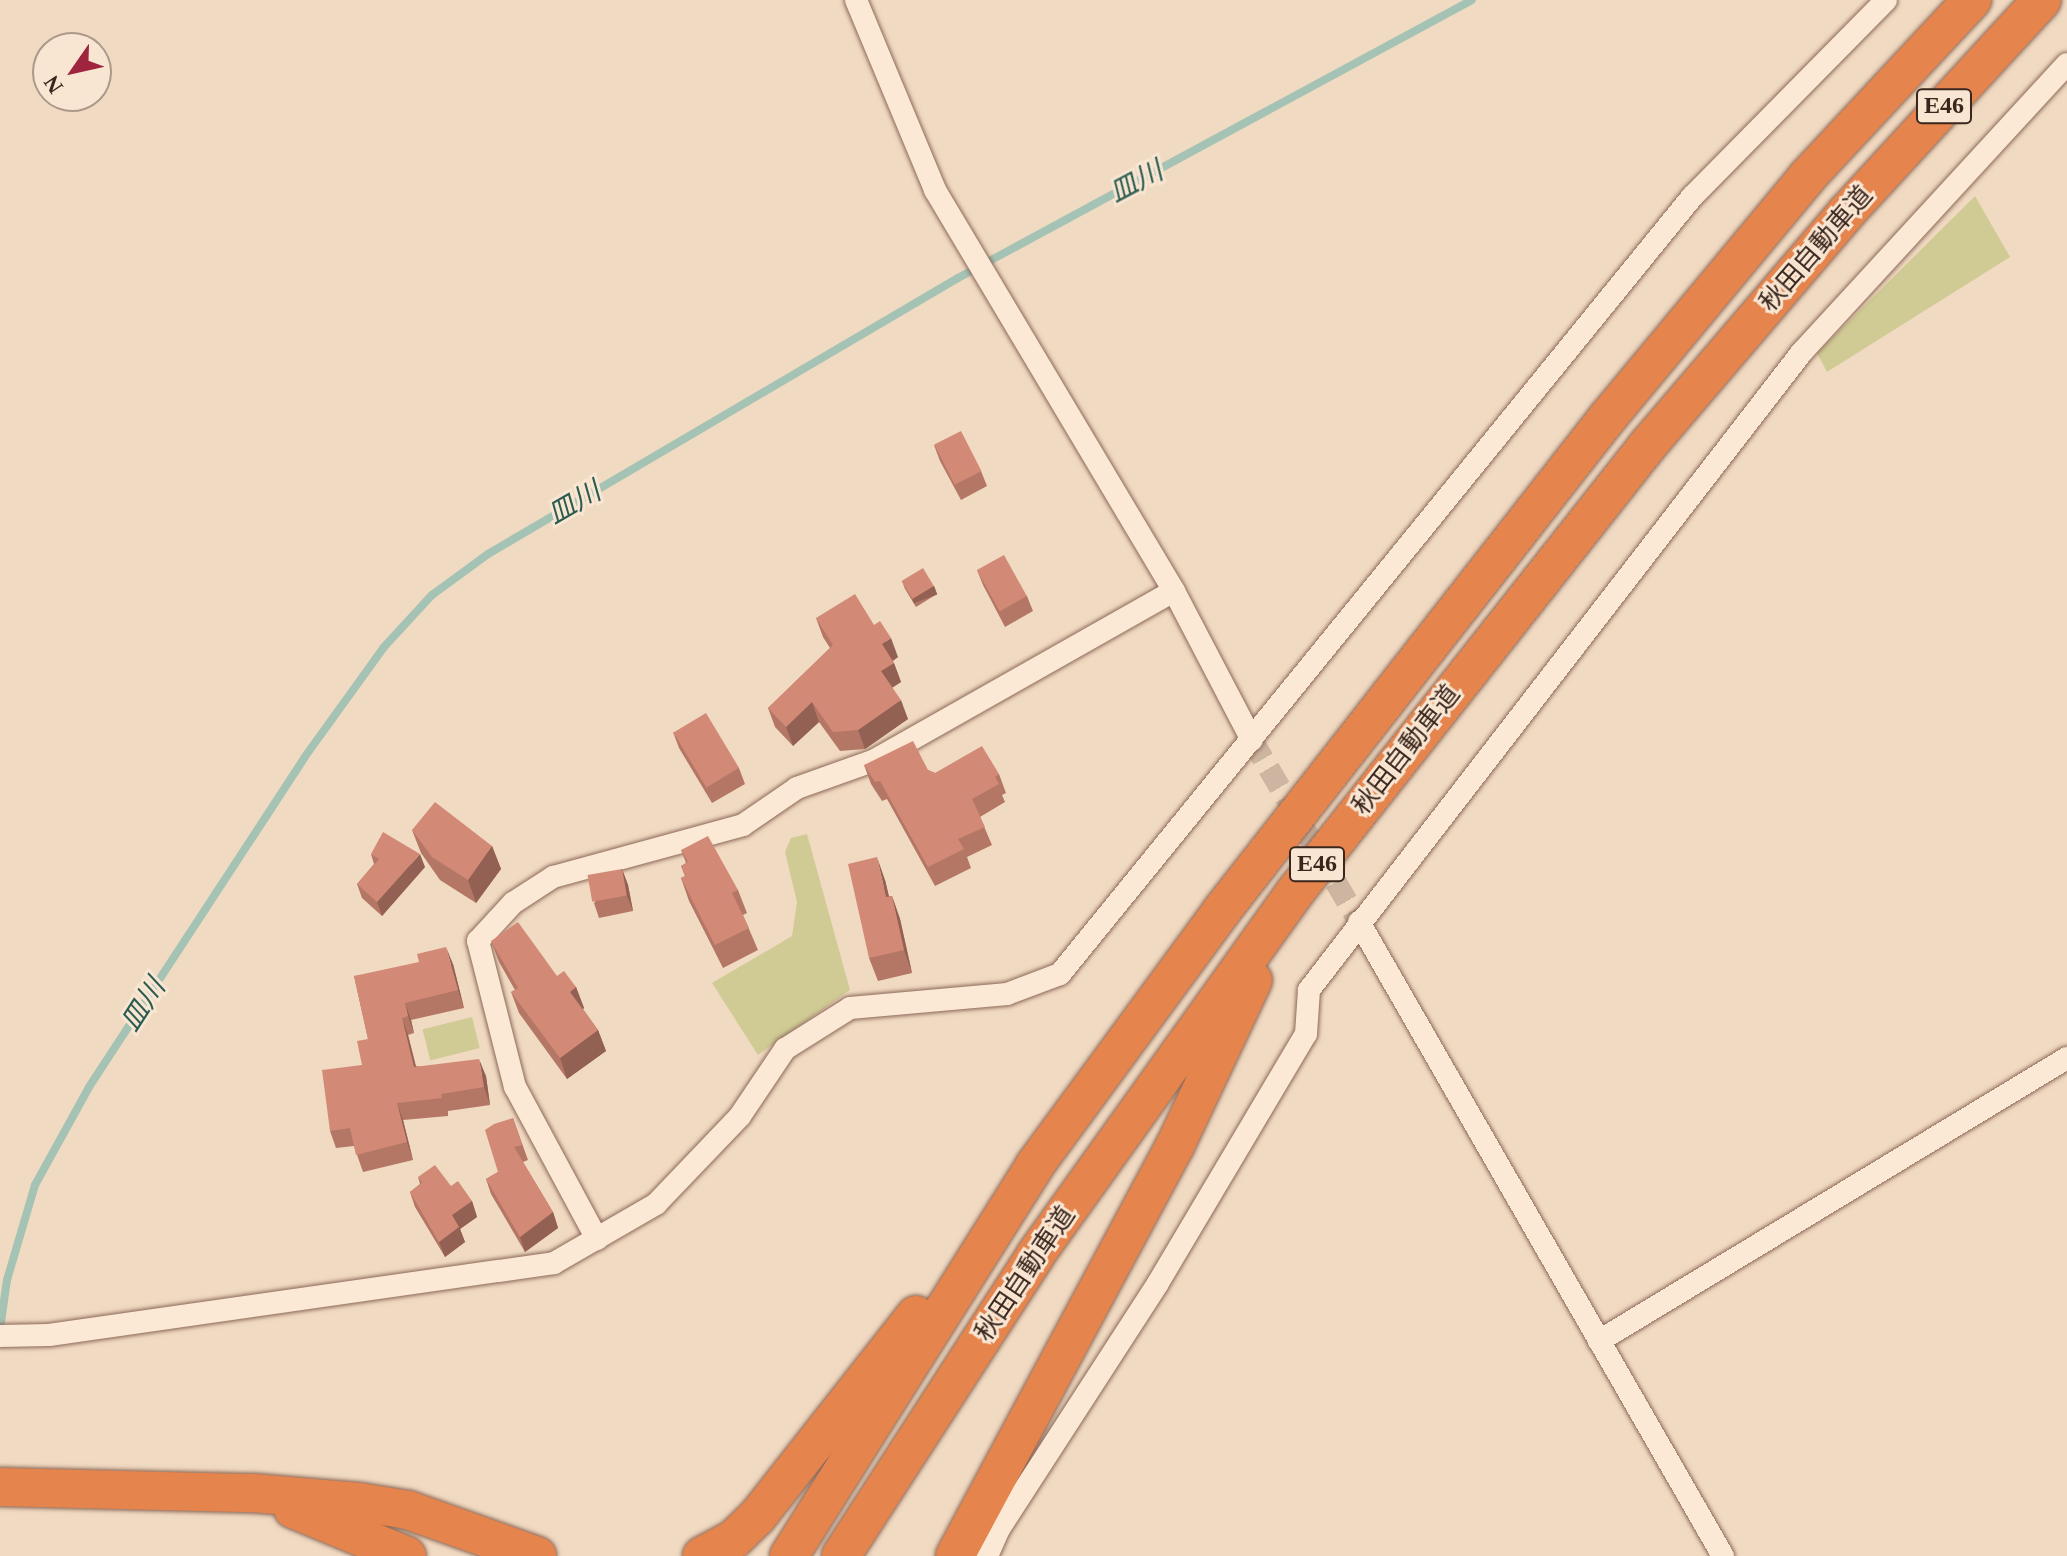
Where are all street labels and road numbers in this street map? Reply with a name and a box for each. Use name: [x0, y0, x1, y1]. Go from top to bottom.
road number: E46: [1914, 86, 1974, 126]
street label: 秋田自動車道: [1753, 180, 1879, 318]
street label: 秋田自動車道: [1346, 679, 1466, 821]
road number: E46: [1287, 844, 1347, 884]
street label: 秋田自動車道: [968, 1201, 1082, 1347]

